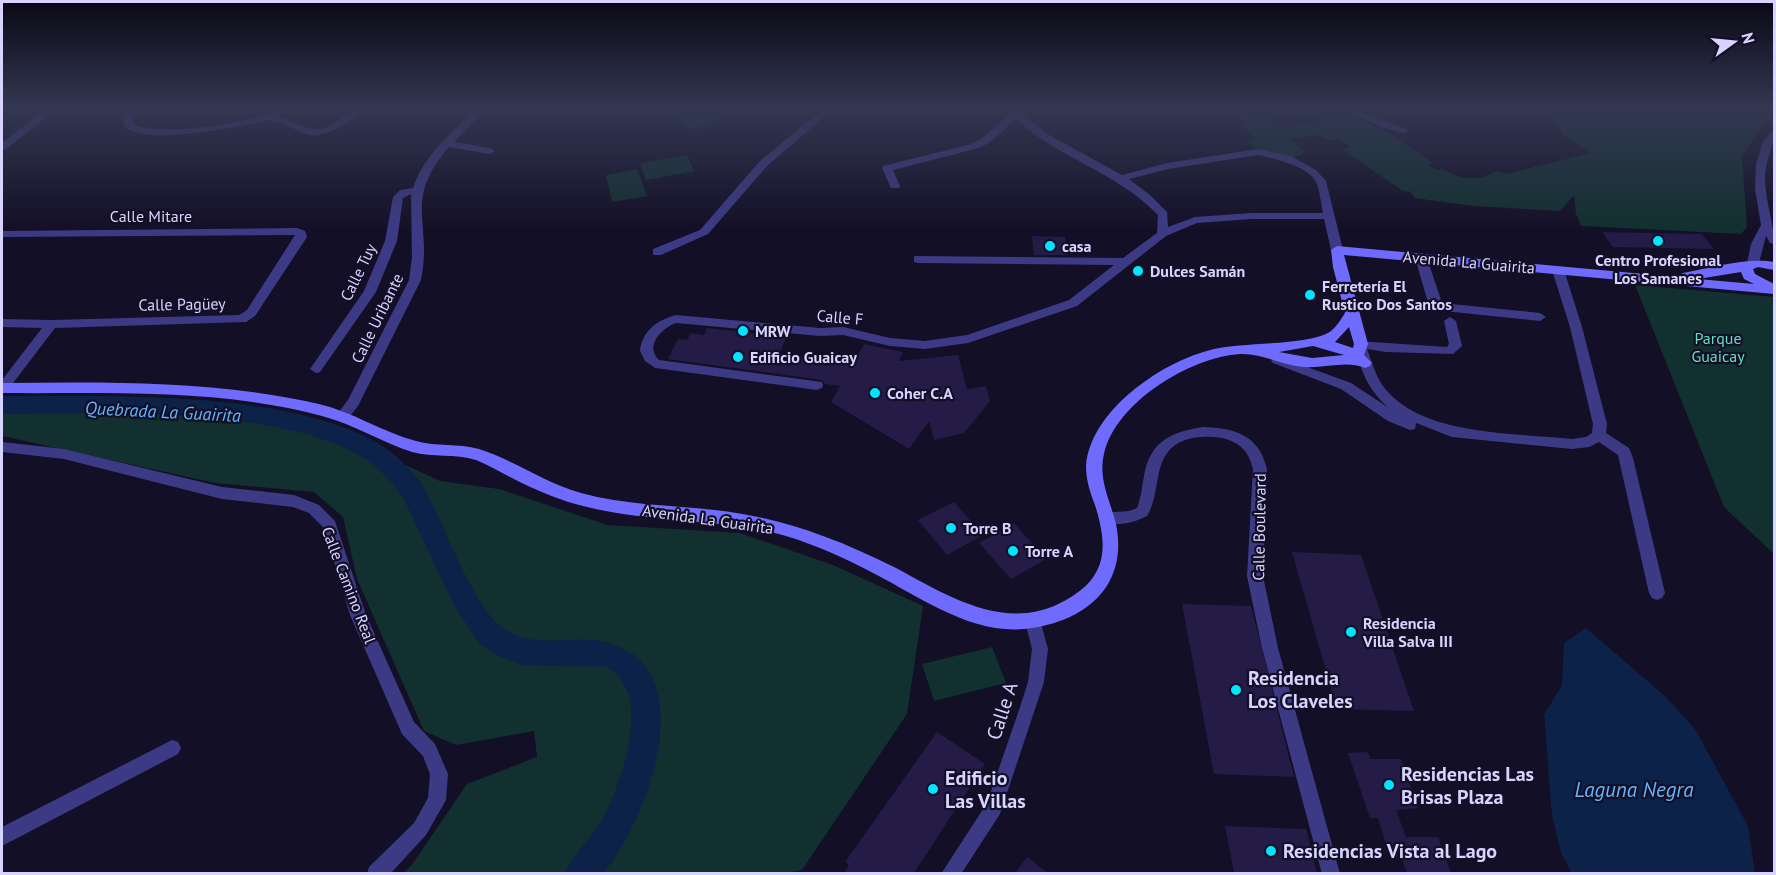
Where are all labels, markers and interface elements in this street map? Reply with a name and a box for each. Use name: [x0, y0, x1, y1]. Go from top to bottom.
north arrow: [1704, 12, 1764, 72]
text: N: [1737, 30, 1760, 46]
street label: Calle Mitare: [110, 206, 192, 226]
marker: Centro Profesional Los Samanes: [1651, 234, 1665, 248]
place label: casa: [1062, 236, 1092, 256]
marker: casa: [1043, 239, 1057, 253]
street label: Calle Tuy: [336, 240, 381, 304]
street label: Avenida La Guairita: [1402, 246, 1536, 278]
place label: Centro Profesional Los Samanes: [1595, 250, 1721, 288]
place label: Dulces Samán: [1150, 261, 1245, 281]
marker: Dulces Samán: [1131, 264, 1145, 278]
street label: Calle Uribante: [347, 270, 407, 366]
place label: Ferretería El Rustico Dos Santos: [1322, 276, 1452, 314]
marker: Ferretería El Rustico Dos Santos: [1303, 288, 1317, 302]
street label: Calle Pagüey: [138, 293, 226, 315]
street label: Calle F: [816, 305, 864, 329]
place label: MRW: [755, 321, 791, 341]
marker: MRW: [736, 324, 750, 338]
park label: Parque Guaicay: [1691, 328, 1745, 366]
place label: Edificio Guaicay: [750, 347, 857, 367]
marker: Edificio Guaicay: [731, 350, 745, 364]
place label: Coher C.A: [887, 383, 953, 403]
marker: Coher C.A: [868, 386, 882, 400]
water label: Quebrada La Guairita: [85, 396, 242, 427]
street label: Calle Boulevard: [1248, 473, 1270, 581]
street label: Avenida La Guairita: [641, 500, 775, 538]
place label: Torre B: [963, 518, 1012, 538]
marker: Torre B: [944, 521, 958, 535]
street label: Calle Camino Real: [317, 524, 381, 647]
place label: Torre A: [1025, 541, 1073, 561]
marker: Torre A: [1006, 544, 1020, 558]
place label: Residencia Villa Salva III: [1362, 613, 1453, 651]
marker: Residencia Villa Salva III: [1344, 625, 1358, 639]
place label: Residencia Los Claveles: [1248, 665, 1353, 714]
street label: Calle A: [980, 679, 1024, 743]
marker: Residencia Los Claveles: [1229, 683, 1243, 697]
place label: Residencias Las Brisas Plaza: [1401, 761, 1534, 810]
place label: Edificio Las Villas: [945, 765, 1026, 814]
water label: Laguna Negra: [1575, 776, 1694, 803]
marker: Residencias Las Brisas Plaza: [1382, 778, 1396, 792]
marker: Edificio Las Villas: [926, 782, 940, 796]
place label: Residencias Vista al Lago: [1283, 838, 1497, 864]
marker: Residencias Vista al Lago: [1264, 844, 1278, 858]

